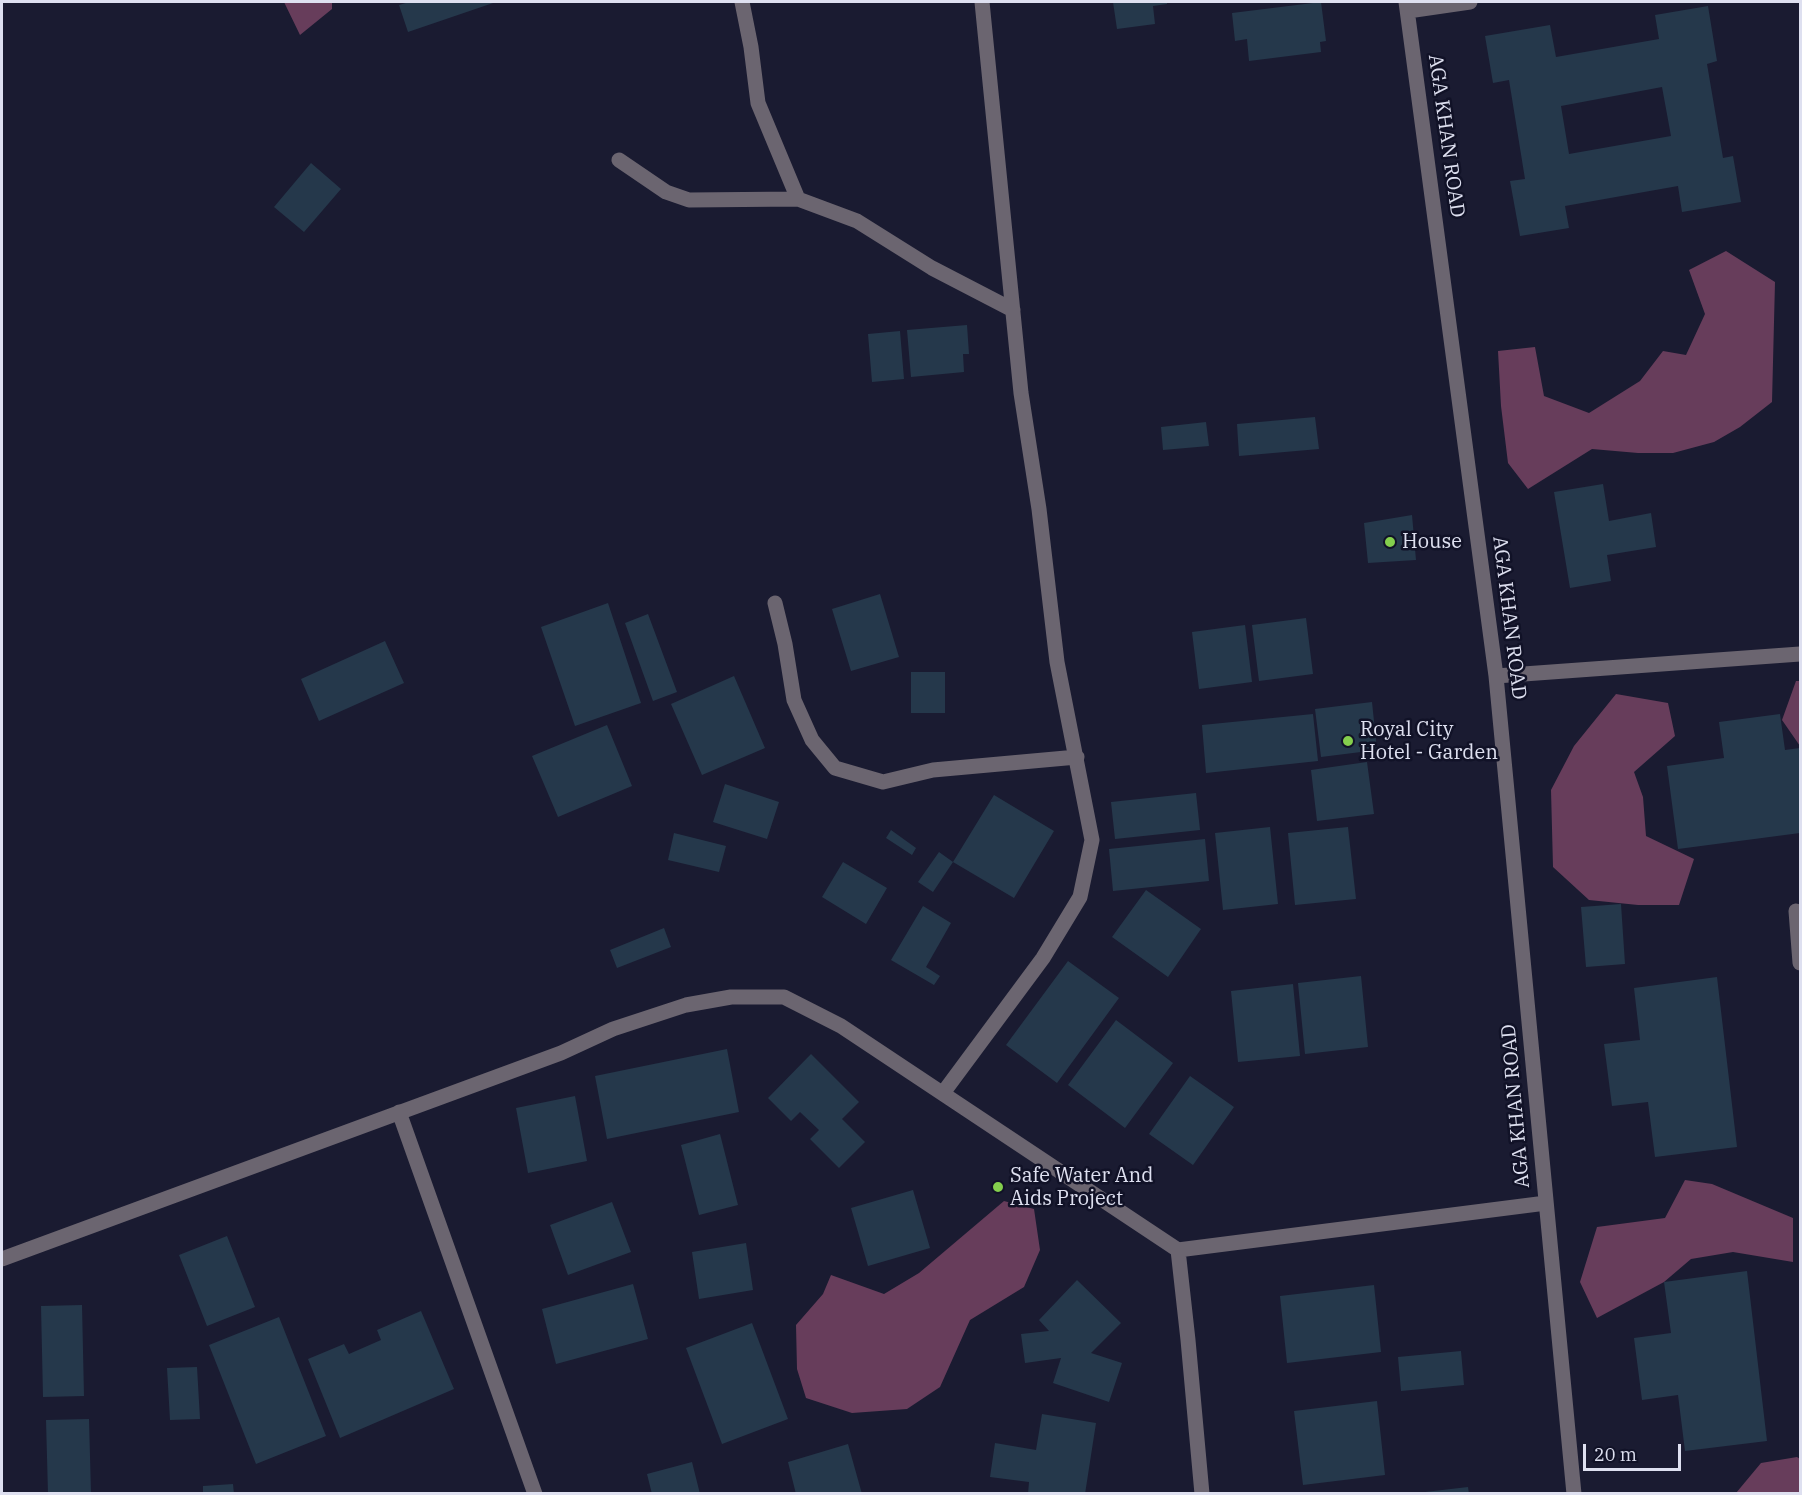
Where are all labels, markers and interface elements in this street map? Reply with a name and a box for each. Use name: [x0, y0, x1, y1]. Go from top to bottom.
street label: AGA KHAN ROAD: [1423, 53, 1469, 219]
place label: House: [1402, 530, 1462, 554]
marker: House: [1383, 535, 1397, 549]
street label: AGA KHAN ROAD: [1487, 535, 1531, 701]
place label: Royal City Hotel - Garden: [1360, 718, 1498, 765]
marker: Royal City Hotel - Garden: [1341, 734, 1355, 748]
street label: AGA KHAN ROAD: [1497, 1023, 1535, 1189]
place label: Safe Water And Aids Project: [1010, 1164, 1153, 1211]
marker: Safe Water And Aids Project: [991, 1180, 1005, 1194]
scale bar: [1586, 1432, 1684, 1470]
text: 20 m: [1594, 1443, 1637, 1466]

